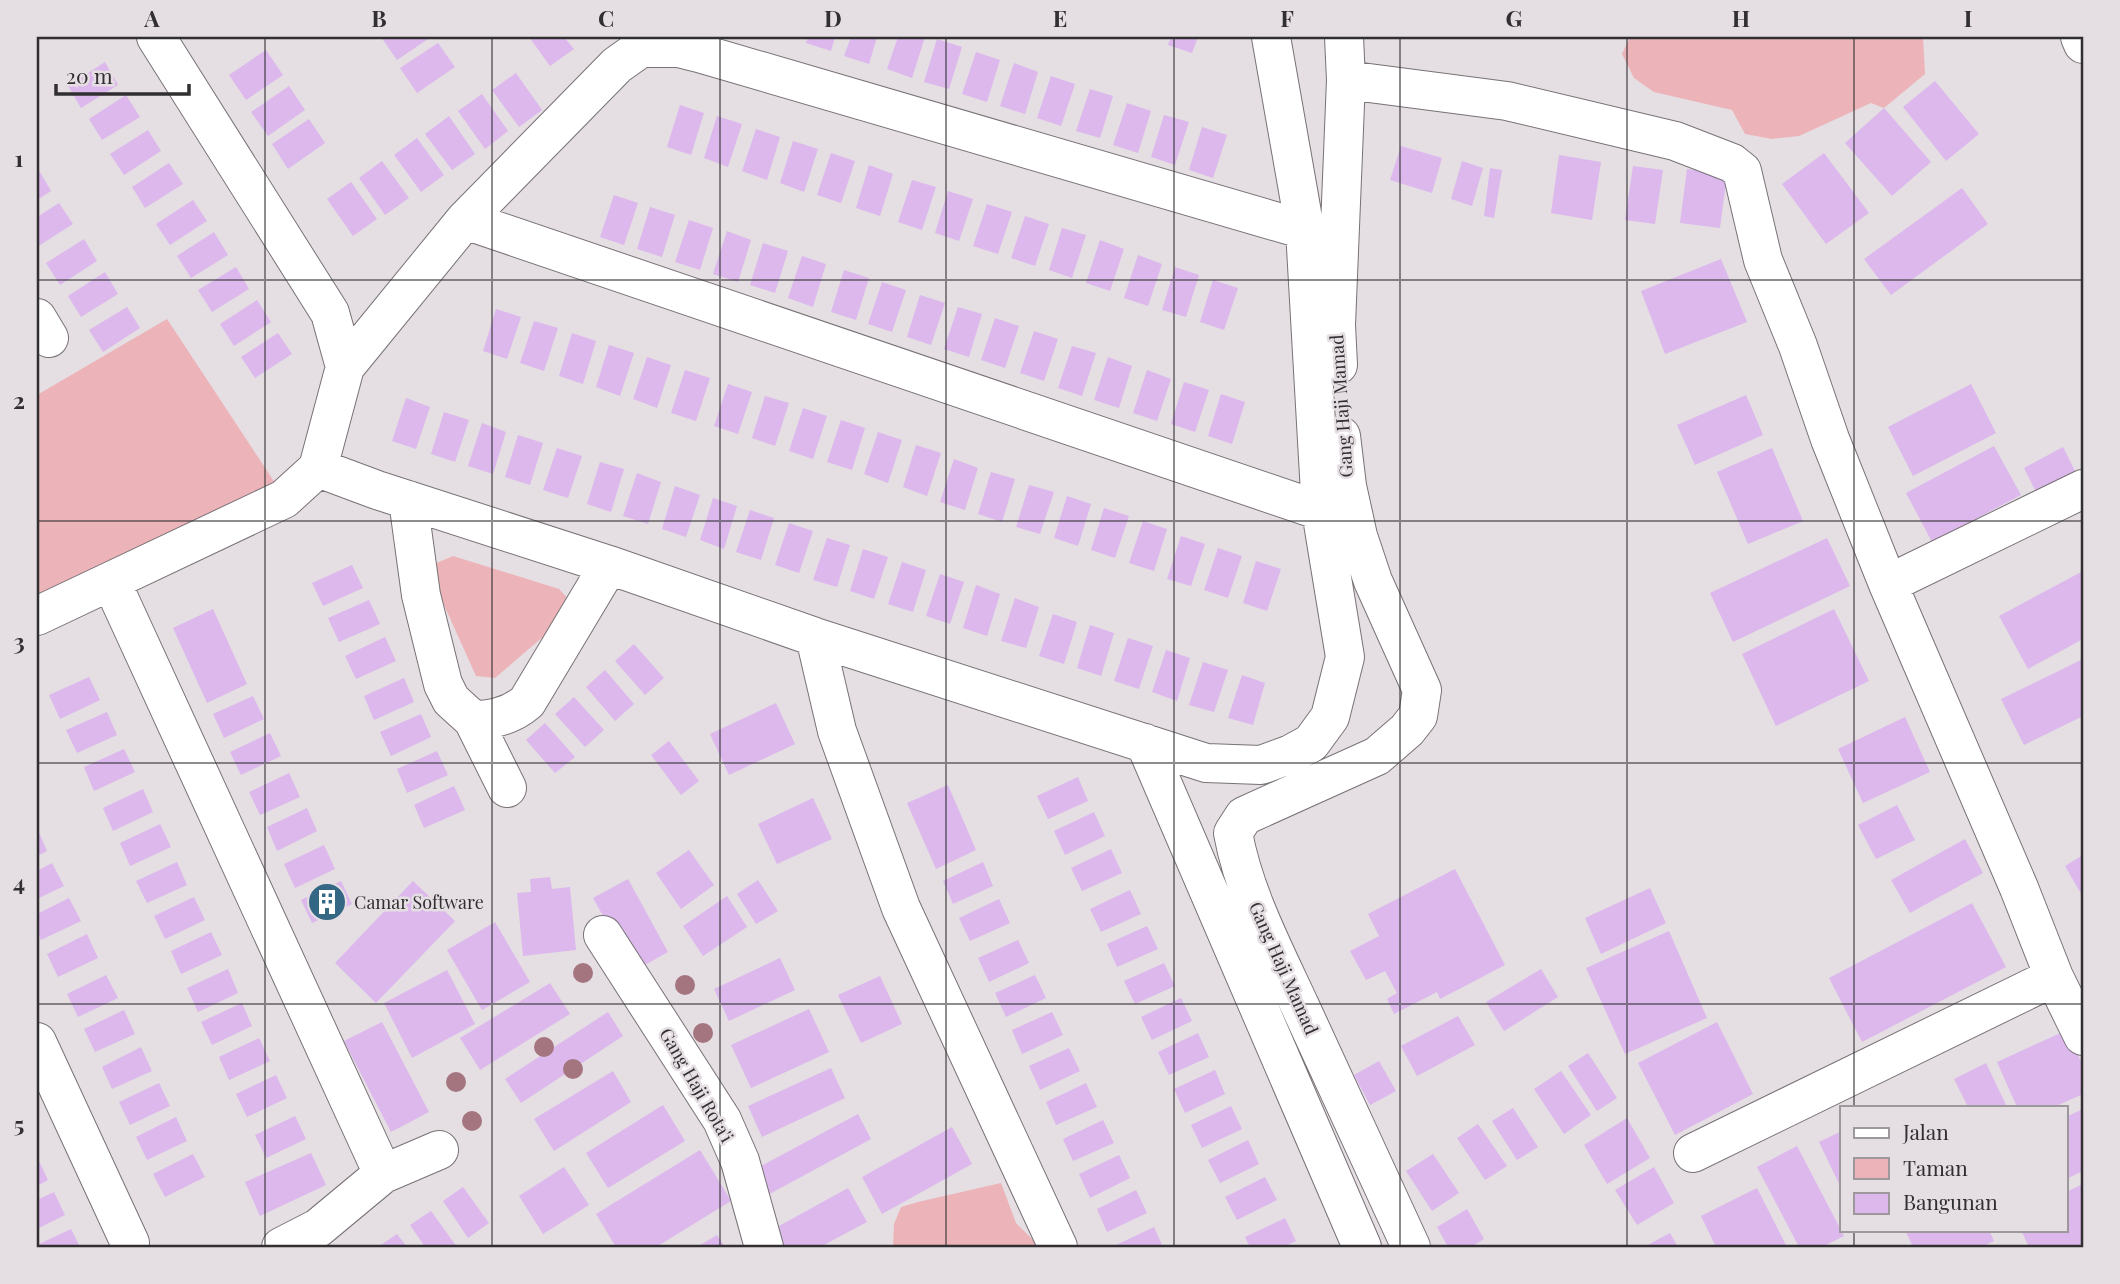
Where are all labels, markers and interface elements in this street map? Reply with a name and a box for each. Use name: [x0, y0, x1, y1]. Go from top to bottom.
text: A: [143, 2, 160, 33]
text: B: [371, 2, 387, 33]
text: C: [598, 2, 614, 33]
text: D: [824, 2, 842, 33]
text: E: [1053, 2, 1067, 33]
text: F: [1280, 2, 1294, 33]
text: G: [1506, 2, 1523, 33]
text: H: [1732, 2, 1750, 33]
text: I: [1964, 2, 1972, 33]
scale bar: [56, 52, 189, 96]
text: 20 m: [66, 61, 113, 89]
text: 1: [15, 142, 24, 173]
street label: Gang Haji Mamad: [1324, 333, 1358, 478]
text: 2: [13, 384, 25, 415]
text: 3: [13, 625, 25, 656]
text: 4: [13, 866, 25, 897]
building icon: Camar Software: [306, 881, 348, 923]
place label: Camar Software: [354, 890, 484, 914]
street label: Gang Haji Mamad: [1244, 898, 1324, 1039]
street label: Gang Haji Rota'i: [655, 1023, 739, 1147]
legend: [1840, 1106, 2068, 1232]
text: 5: [14, 1108, 24, 1139]
text: Jalan: [1902, 1117, 1949, 1145]
text: Taman: [1903, 1153, 1968, 1181]
text: Bangunan: [1903, 1187, 1998, 1215]

